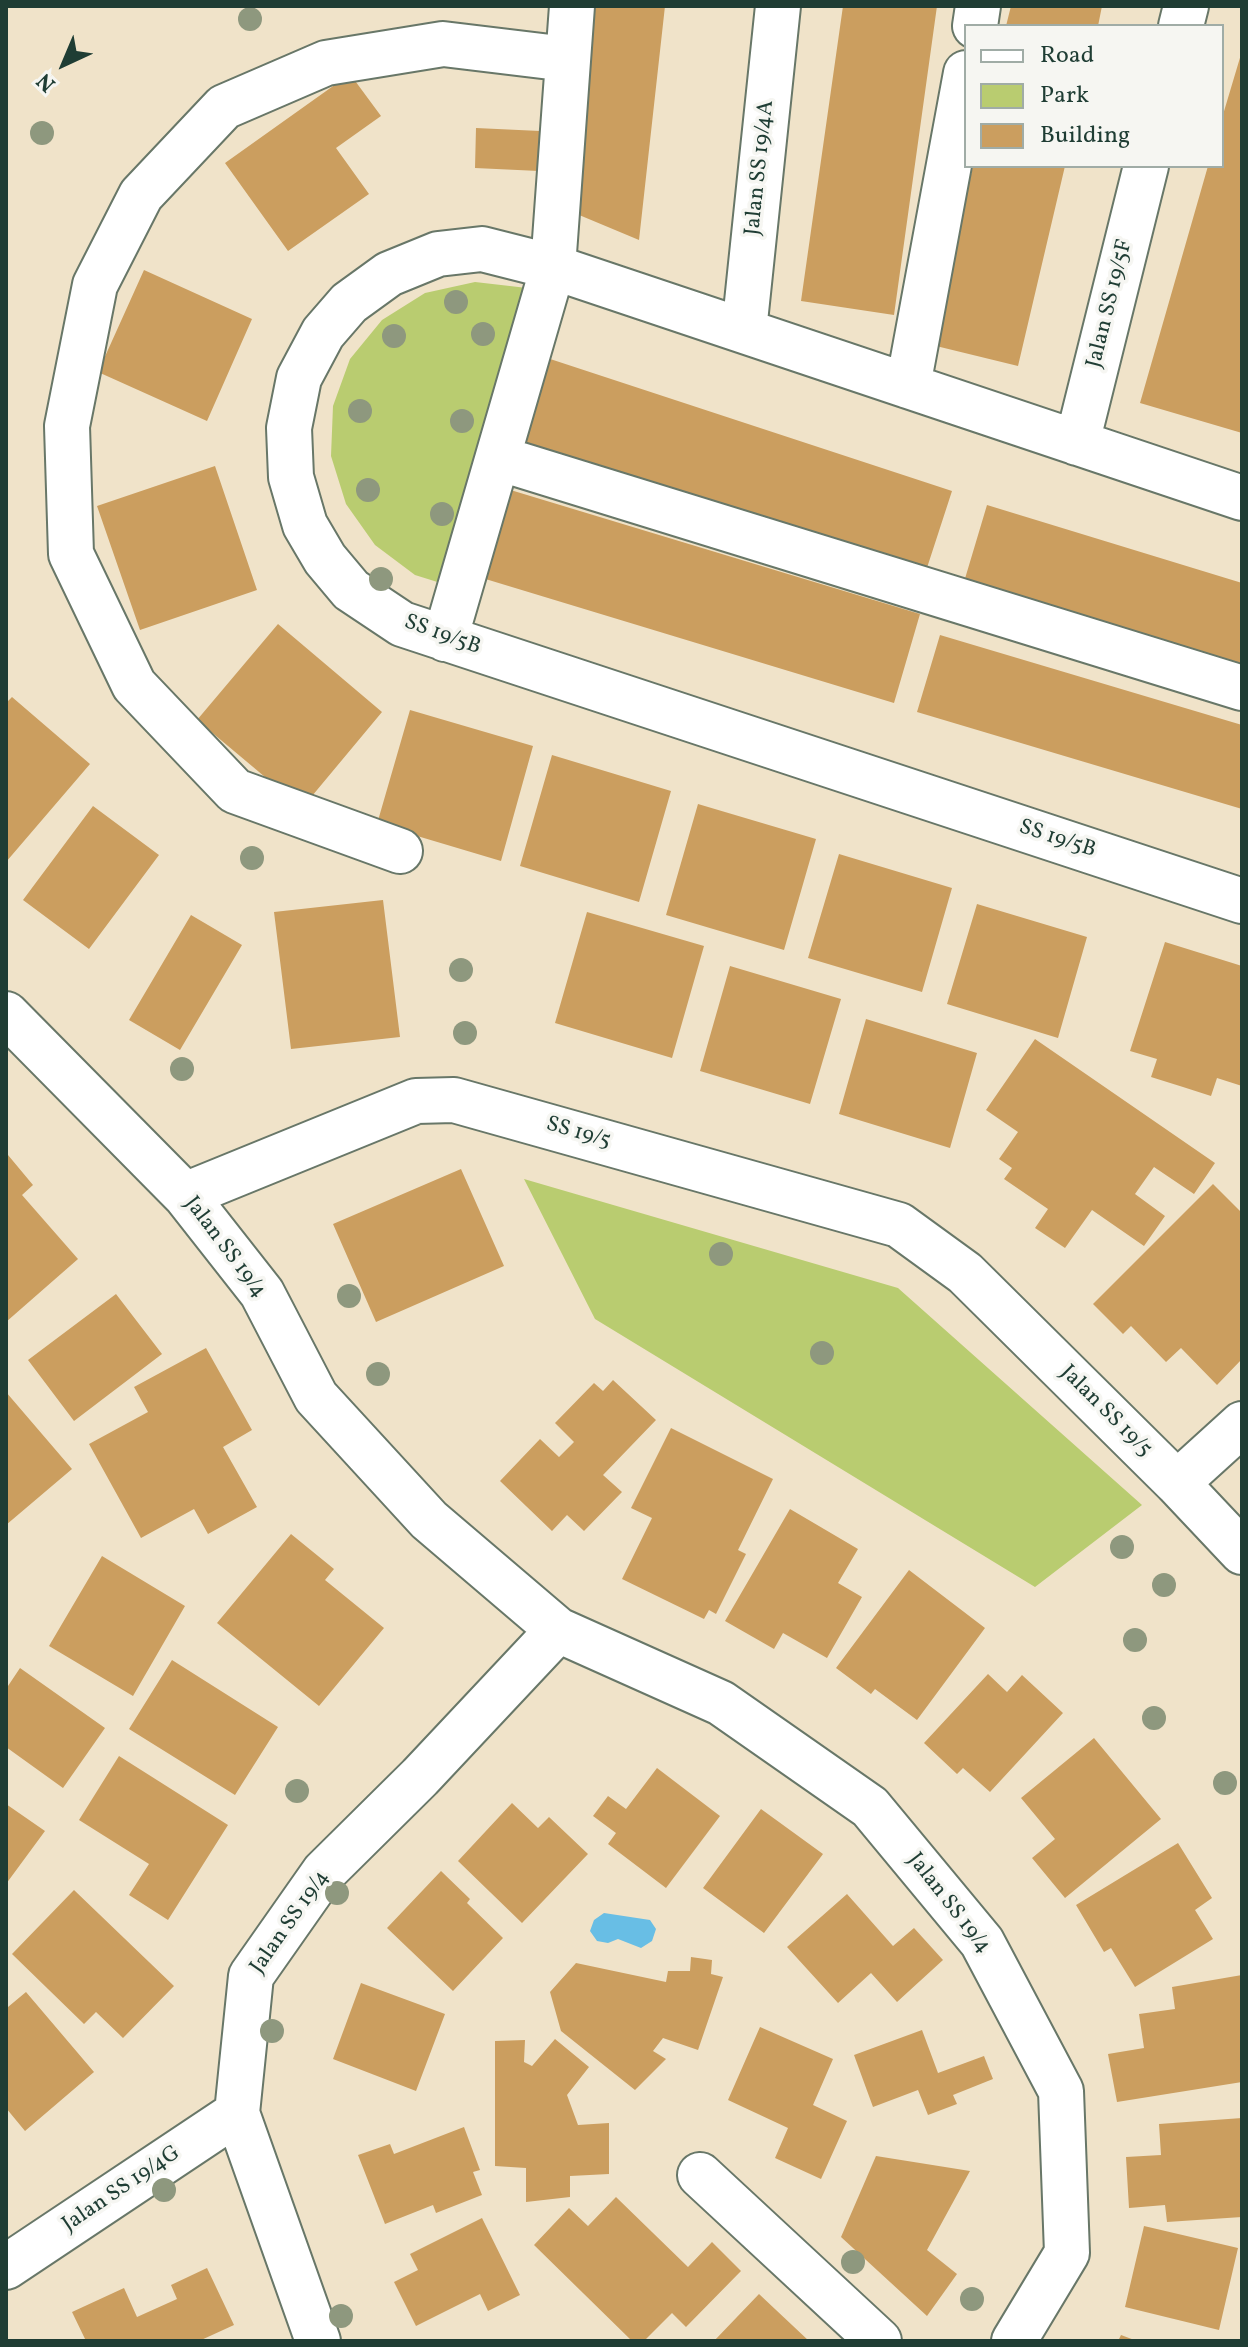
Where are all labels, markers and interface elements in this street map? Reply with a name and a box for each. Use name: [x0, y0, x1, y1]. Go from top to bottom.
north arrow: [24, 24, 104, 104]
legend: [964, 24, 1224, 168]
text: Road: [1040, 39, 1094, 73]
text: N: [30, 65, 64, 98]
text: Park: [1040, 79, 1089, 113]
street label: Jalan SS 19/4A: [741, 99, 781, 237]
text: Building: [1040, 119, 1130, 153]
street label: Jalan SS 19/5F: [1082, 237, 1140, 371]
street label: SS 19/5B: [400, 610, 484, 662]
street label: SS 19/5B: [1015, 815, 1099, 865]
street label: SS 19/5: [543, 1112, 613, 1156]
street label: Jalan SS 19/4: [177, 1192, 271, 1304]
street label: Jalan SS 19/5: [1054, 1361, 1156, 1463]
street label: Jalan SS 19/4: [901, 1849, 995, 1959]
street label: Jalan SS 19/4: [246, 1866, 336, 1980]
street label: Jalan SS 19/4G: [58, 2141, 186, 2239]

